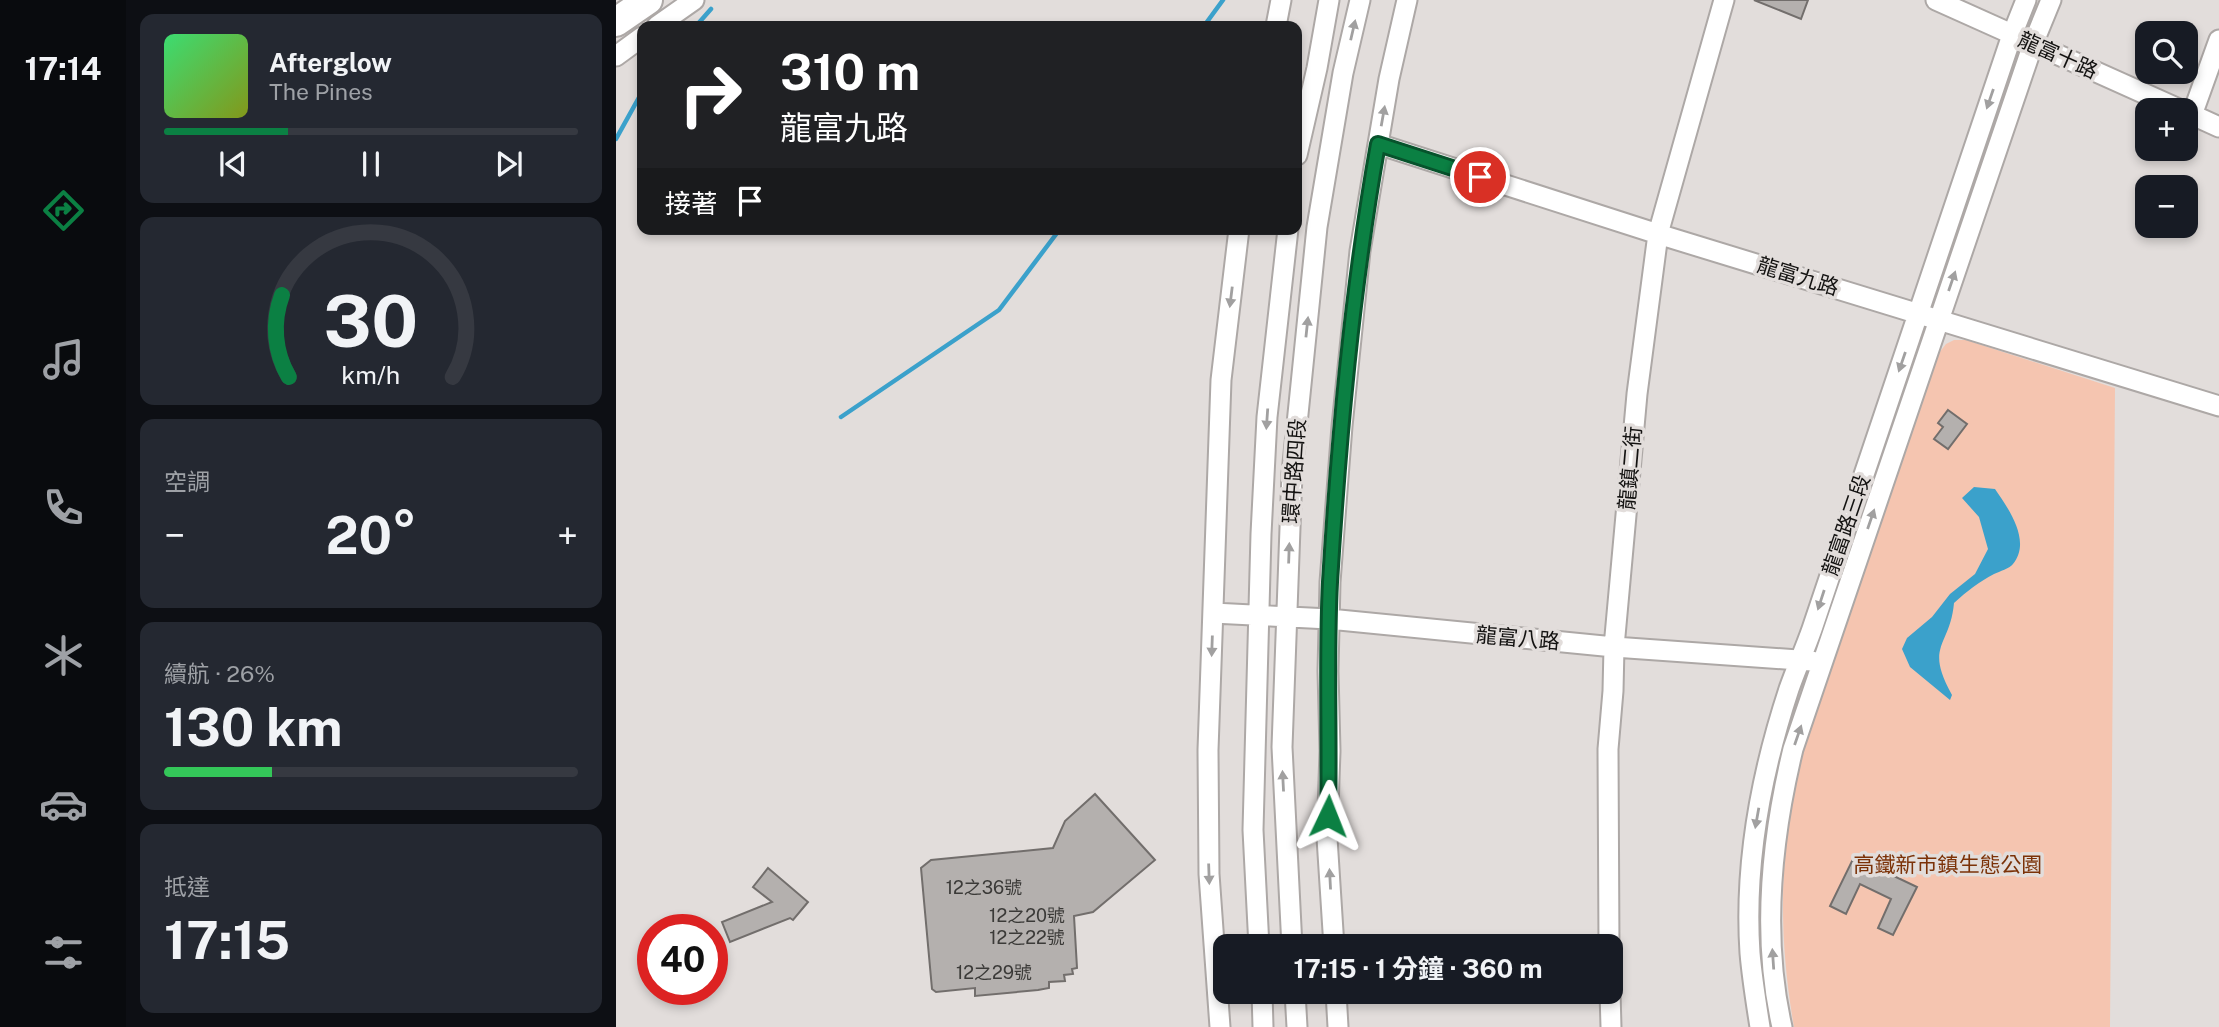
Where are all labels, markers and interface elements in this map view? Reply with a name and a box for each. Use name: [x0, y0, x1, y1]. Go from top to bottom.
one-way arrow: [1348, 18, 1359, 40]
map controls: [2135, 21, 2198, 238]
button: search: [2135, 21, 2198, 84]
street label: 龍富十路: [2015, 26, 2101, 84]
text: 310 m: [780, 43, 920, 101]
text: Afterglow: [269, 47, 392, 78]
icon: right: [665, 49, 756, 140]
text: 17:14: [24, 50, 102, 87]
text: The Pines: [269, 78, 373, 105]
one-way arrow: [1984, 89, 1995, 110]
button: +: [2135, 98, 2198, 161]
one-way arrow: [1378, 105, 1389, 127]
text: 龍富九路: [780, 109, 908, 146]
icon: previous: [214, 145, 252, 183]
icon: pause: [352, 145, 390, 183]
icon: next: [490, 145, 528, 183]
pin: [1450, 147, 1510, 207]
icon: arrive: [1461, 158, 1499, 196]
button: −: [2135, 175, 2198, 238]
icon: arrive: [731, 182, 769, 220]
icon: directions: [39, 186, 88, 235]
text: 接著: [665, 188, 717, 219]
street label: 龍富九路: [1754, 252, 1842, 300]
one-way arrow: [1947, 270, 1958, 291]
text: 30: [323, 278, 419, 363]
one-way arrow: [1225, 286, 1236, 308]
one-way arrow: [1302, 316, 1313, 338]
icon: music: [39, 335, 88, 384]
one-way arrow: [1896, 351, 1907, 372]
text: km/h: [342, 360, 400, 390]
one-way arrow: [1261, 408, 1272, 430]
street label: 環中路四段: [1278, 418, 1310, 524]
street label: 龍鎮二街: [1614, 425, 1646, 511]
text: 空調: [164, 468, 210, 495]
street label: 龍富路三段: [1817, 471, 1875, 579]
icon: phone: [39, 483, 88, 532]
text: 20°: [325, 505, 417, 566]
one-way arrow: [1866, 509, 1877, 530]
text: −: [164, 513, 185, 558]
text: +: [557, 513, 578, 558]
one-way arrow: [1283, 542, 1295, 564]
one-way arrow: [1815, 590, 1826, 611]
street label: 龍富八路: [1475, 622, 1561, 654]
icon: climate: [39, 631, 88, 680]
one-way arrow: [1206, 636, 1217, 658]
text: 續航 · 26%: [164, 660, 275, 687]
text: 130 km: [164, 697, 343, 758]
one-way arrow: [1793, 724, 1804, 745]
one-way arrow: [1278, 770, 1289, 792]
position arrow: [1291, 779, 1365, 853]
icon: car: [39, 780, 88, 829]
one-way arrow: [1751, 807, 1762, 829]
park label: 高鐵新市鎮生態公園: [1854, 852, 2043, 877]
one-way arrow: [1204, 863, 1215, 885]
one-way arrow: [1324, 867, 1335, 889]
text: 抵達: [164, 873, 210, 900]
house number: 12之36號: [946, 877, 1022, 898]
house number: 12之20號: [989, 905, 1065, 926]
text: 17:15: [164, 910, 290, 971]
speed limit sign: 40: [637, 914, 728, 1005]
house number: 12之22號: [989, 927, 1065, 948]
icon: filters: [39, 928, 88, 977]
one-way arrow: [1767, 948, 1778, 970]
text: 17:15 · 1 分鐘 · 360 m: [1293, 953, 1543, 984]
house number: 12之29號: [956, 962, 1032, 983]

